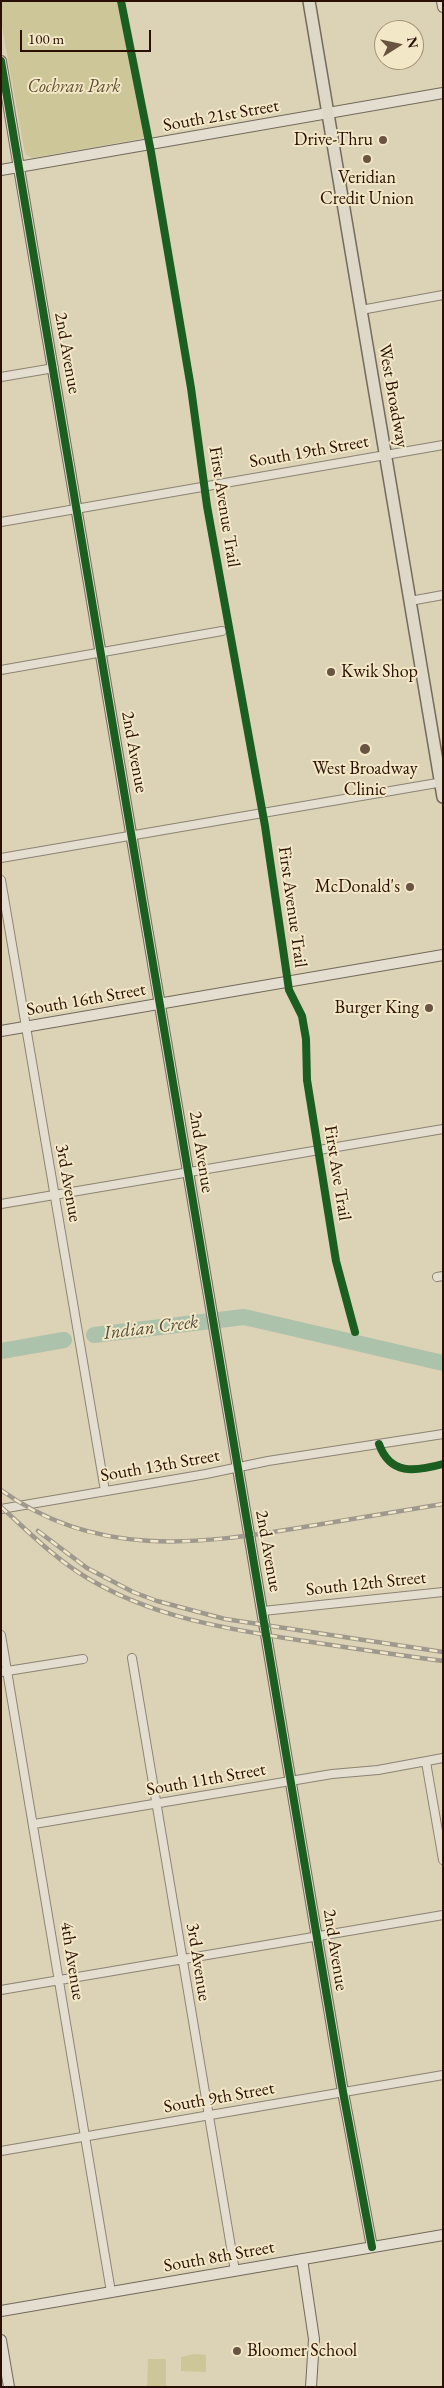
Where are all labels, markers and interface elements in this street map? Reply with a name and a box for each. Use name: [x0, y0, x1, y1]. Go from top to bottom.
scale bar: [22, 20, 154, 52]
north arrow: [374, 20, 424, 70]
text: 100 m: [28, 29, 64, 48]
text: N: [403, 35, 423, 50]
park label: Cochran Park: [28, 76, 120, 98]
street label: South 21st Street: [161, 95, 281, 137]
place label: Drive-Thru: [294, 129, 373, 151]
marker: Drive-Thru: [377, 134, 389, 146]
marker: Veridian Credit Union: [361, 153, 373, 165]
place label: Veridian Credit Union: [320, 167, 414, 210]
street label: 2nd Avenue: [49, 310, 85, 396]
street label: West Broadway: [373, 342, 413, 450]
street label: South 19th Street: [248, 431, 370, 473]
street label: First Avenue Trail: [204, 445, 244, 569]
place label: Kwik Shop: [341, 661, 418, 683]
marker: Kwik Shop: [325, 666, 337, 678]
street label: 2nd Avenue: [116, 709, 152, 795]
marker: West Broadway Clinic: [358, 742, 372, 756]
place label: West Broadway Clinic: [312, 758, 418, 801]
street label: First Avenue Trail: [273, 845, 311, 969]
place label: McDonald's: [315, 876, 400, 898]
marker: McDonald's: [404, 881, 416, 893]
street label: South 16th Street: [25, 979, 147, 1021]
place label: Burger King: [334, 997, 419, 1019]
marker: Burger King: [423, 1002, 435, 1014]
street label: 2nd Avenue: [184, 1110, 218, 1194]
street label: First Ave Trail: [319, 1124, 355, 1222]
street label: 3rd Avenue: [51, 1142, 85, 1224]
water label: Indian Creek: [102, 1311, 200, 1345]
street label: South 13th Street: [99, 1445, 221, 1487]
street label: 2nd Avenue: [250, 1508, 286, 1594]
street label: South 12th Street: [305, 1567, 427, 1601]
street label: South 11th Street: [145, 1759, 267, 1801]
street label: 2nd Avenue: [318, 1908, 352, 1992]
street label: 4th Avenue: [55, 1920, 89, 2002]
street label: 3rd Avenue: [181, 1921, 215, 2003]
street label: South 9th Street: [162, 2078, 276, 2118]
street label: South 8th Street: [162, 2237, 276, 2277]
place label: Bloomer School: [247, 2340, 357, 2362]
marker: Bloomer School: [231, 2345, 243, 2357]

